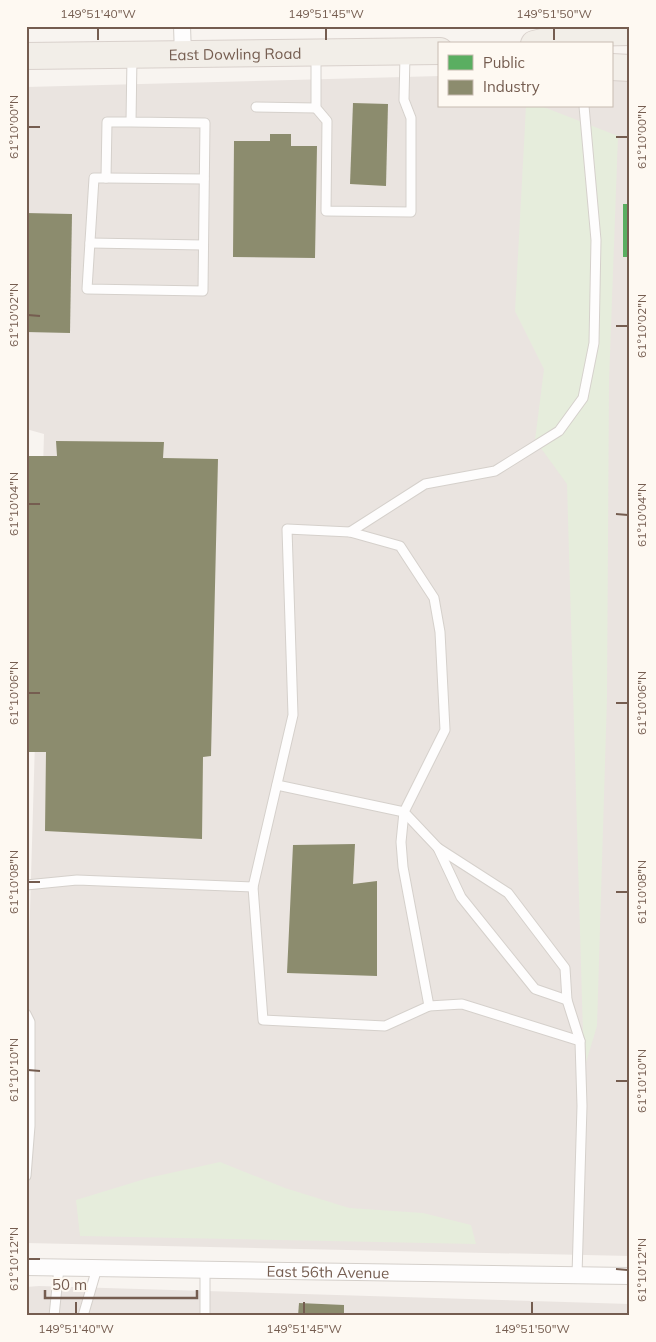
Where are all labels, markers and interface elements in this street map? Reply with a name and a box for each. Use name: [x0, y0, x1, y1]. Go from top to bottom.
text: 149°51'40"W: [60, 6, 136, 21]
text: 149°51'45"W: [288, 6, 364, 21]
text: 149°51'50"W: [516, 6, 592, 21]
legend: [438, 42, 614, 108]
street label: East Dowling Road: [168, 43, 301, 64]
text: Public: [483, 53, 525, 72]
text: Industry: [483, 77, 540, 96]
text: 61°10'00"N: [6, 95, 21, 159]
text: 61°10'00"N: [634, 105, 649, 169]
text: 61°10'02"N: [6, 283, 21, 347]
text: 61°10'02"N: [634, 294, 649, 358]
text: 61°10'04"N: [6, 472, 21, 536]
text: 61°10'04"N: [634, 483, 649, 547]
text: 61°10'06"N: [6, 661, 21, 725]
text: 61°10'06"N: [634, 671, 649, 735]
text: 61°10'08"N: [6, 850, 21, 914]
text: 61°10'08"N: [634, 860, 649, 924]
text: 61°10'10"N: [6, 1038, 21, 1102]
text: 61°10'10"N: [634, 1049, 649, 1113]
text: 61°10'12"N: [6, 1227, 21, 1291]
text: 61°10'12"N: [634, 1238, 649, 1302]
street label: East 56th Avenue: [267, 1261, 389, 1282]
scale bar: [45, 1267, 198, 1299]
text: 50 m: [52, 1275, 87, 1294]
text: 149°51'40"W: [38, 1321, 114, 1336]
text: 149°51'45"W: [266, 1321, 342, 1336]
text: 149°51'50"W: [494, 1321, 570, 1336]

